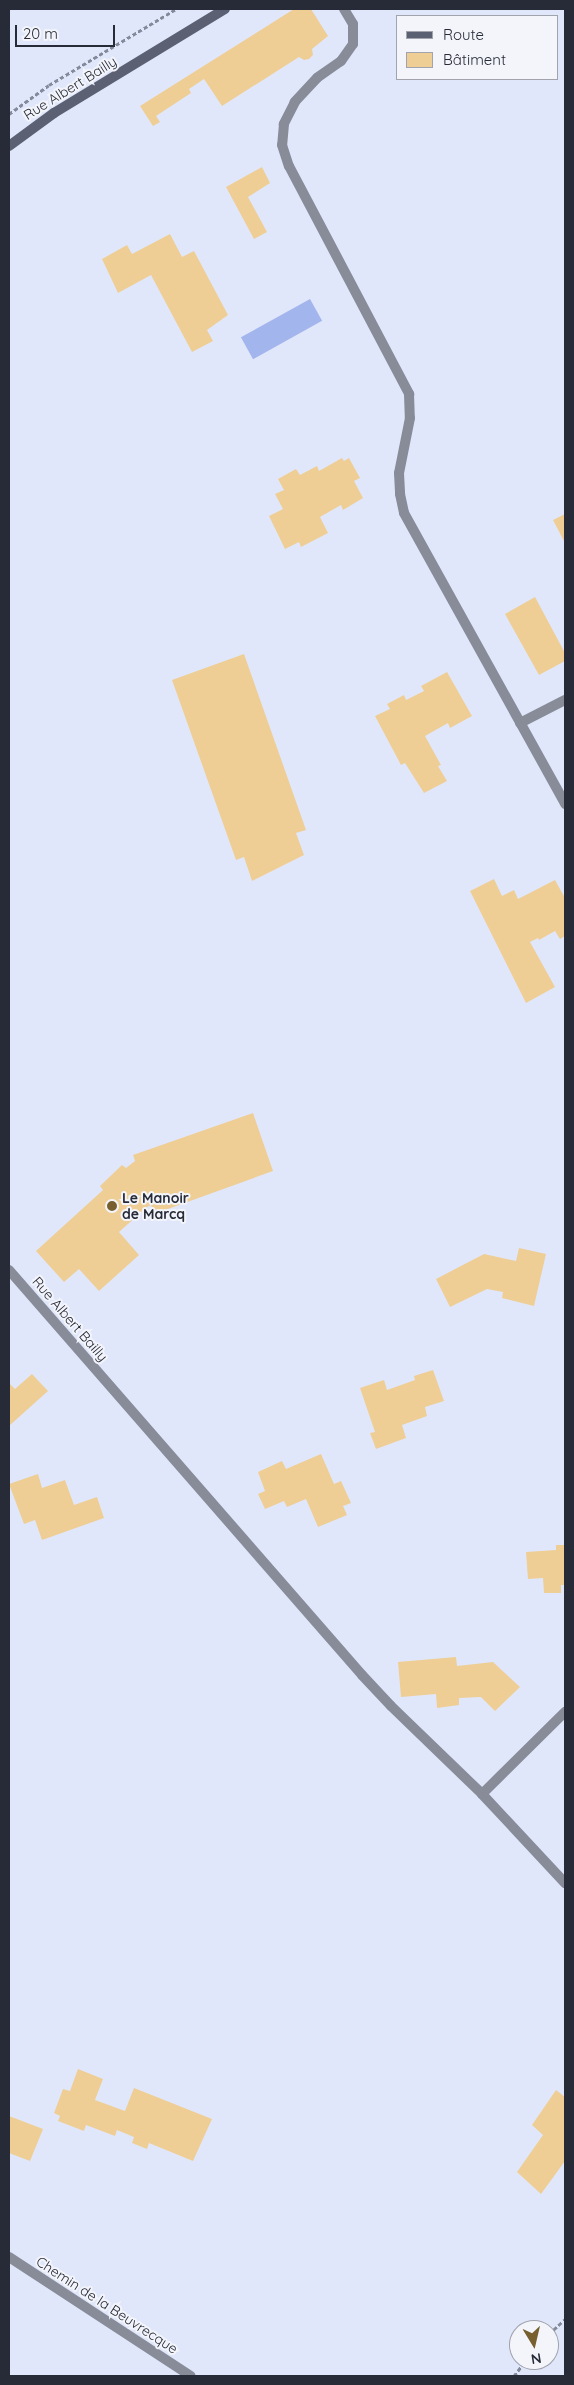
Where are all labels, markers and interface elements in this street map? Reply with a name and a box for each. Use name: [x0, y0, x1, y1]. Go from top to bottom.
scale bar: [18, 15, 118, 47]
legend: [396, 15, 559, 80]
text: 20 m: [23, 24, 58, 43]
text: Route: [443, 25, 484, 44]
text: Bâtiment: [443, 50, 506, 69]
street label: Rue Albert Bailly: [20, 53, 120, 123]
place label: Le Manoir de Marcq: [122, 1190, 189, 1222]
marker: Le Manoir de Marcq: [106, 1200, 118, 1212]
street label: Rue Albert Bailly: [29, 1273, 111, 1365]
street label: Chemin de la Beuvrecque: [33, 2253, 181, 2357]
north arrow: [509, 2320, 559, 2370]
text: N: [530, 2349, 543, 2369]

